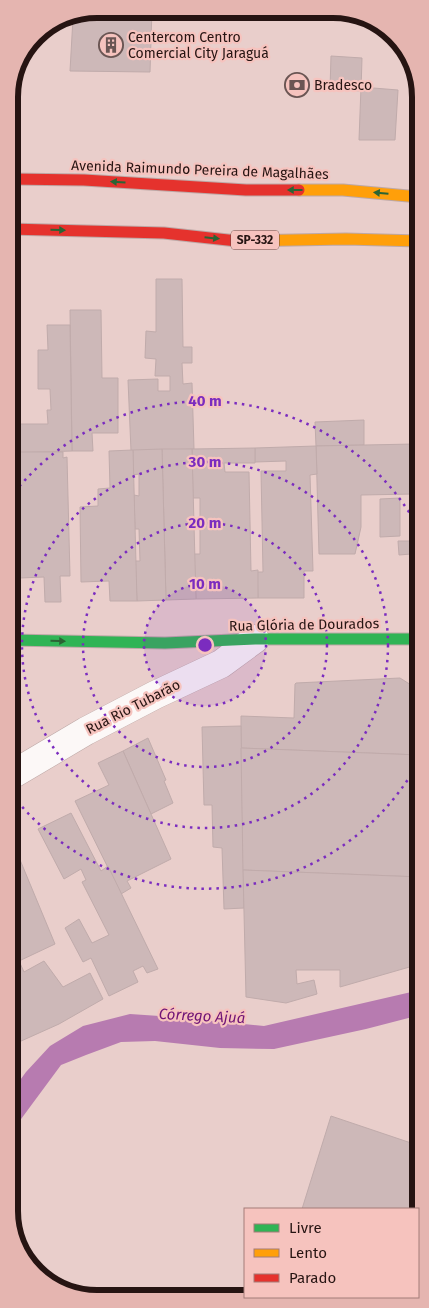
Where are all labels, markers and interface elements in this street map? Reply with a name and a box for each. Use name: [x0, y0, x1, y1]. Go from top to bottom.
place label: Centercom Centro Comercial City Jaraguá: [128, 29, 269, 62]
building icon: Centercom Centro Comercial City Jaraguá: [98, 32, 124, 58]
bank icon: Bradesco: [284, 72, 310, 98]
place label: Bradesco: [314, 77, 372, 94]
street label: Avenida Raimundo Pereira de Magalhães: [71, 157, 329, 183]
one-way arrow: [109, 178, 125, 186]
one-way arrow: [286, 186, 302, 194]
one-way arrow: [373, 189, 389, 197]
one-way arrow: [50, 227, 66, 235]
road number: SP-332: [231, 230, 279, 250]
one-way arrow: [205, 234, 221, 242]
text: 40 m: [188, 392, 222, 410]
text: 30 m: [188, 453, 221, 471]
text: 20 m: [189, 514, 221, 532]
text: 10 m: [189, 575, 221, 593]
street label: Rua Glória de Dourados: [229, 615, 380, 635]
centre of rings: [196, 636, 214, 654]
one-way arrow: [51, 637, 67, 645]
street label: Rua Rio Tubarão: [83, 676, 183, 738]
water label: Córrego Ajuá: [158, 1005, 246, 1027]
legend: [244, 1208, 419, 1298]
text: Livre: [289, 1219, 322, 1237]
text: Lento: [289, 1244, 327, 1262]
text: Parado: [289, 1269, 336, 1287]

